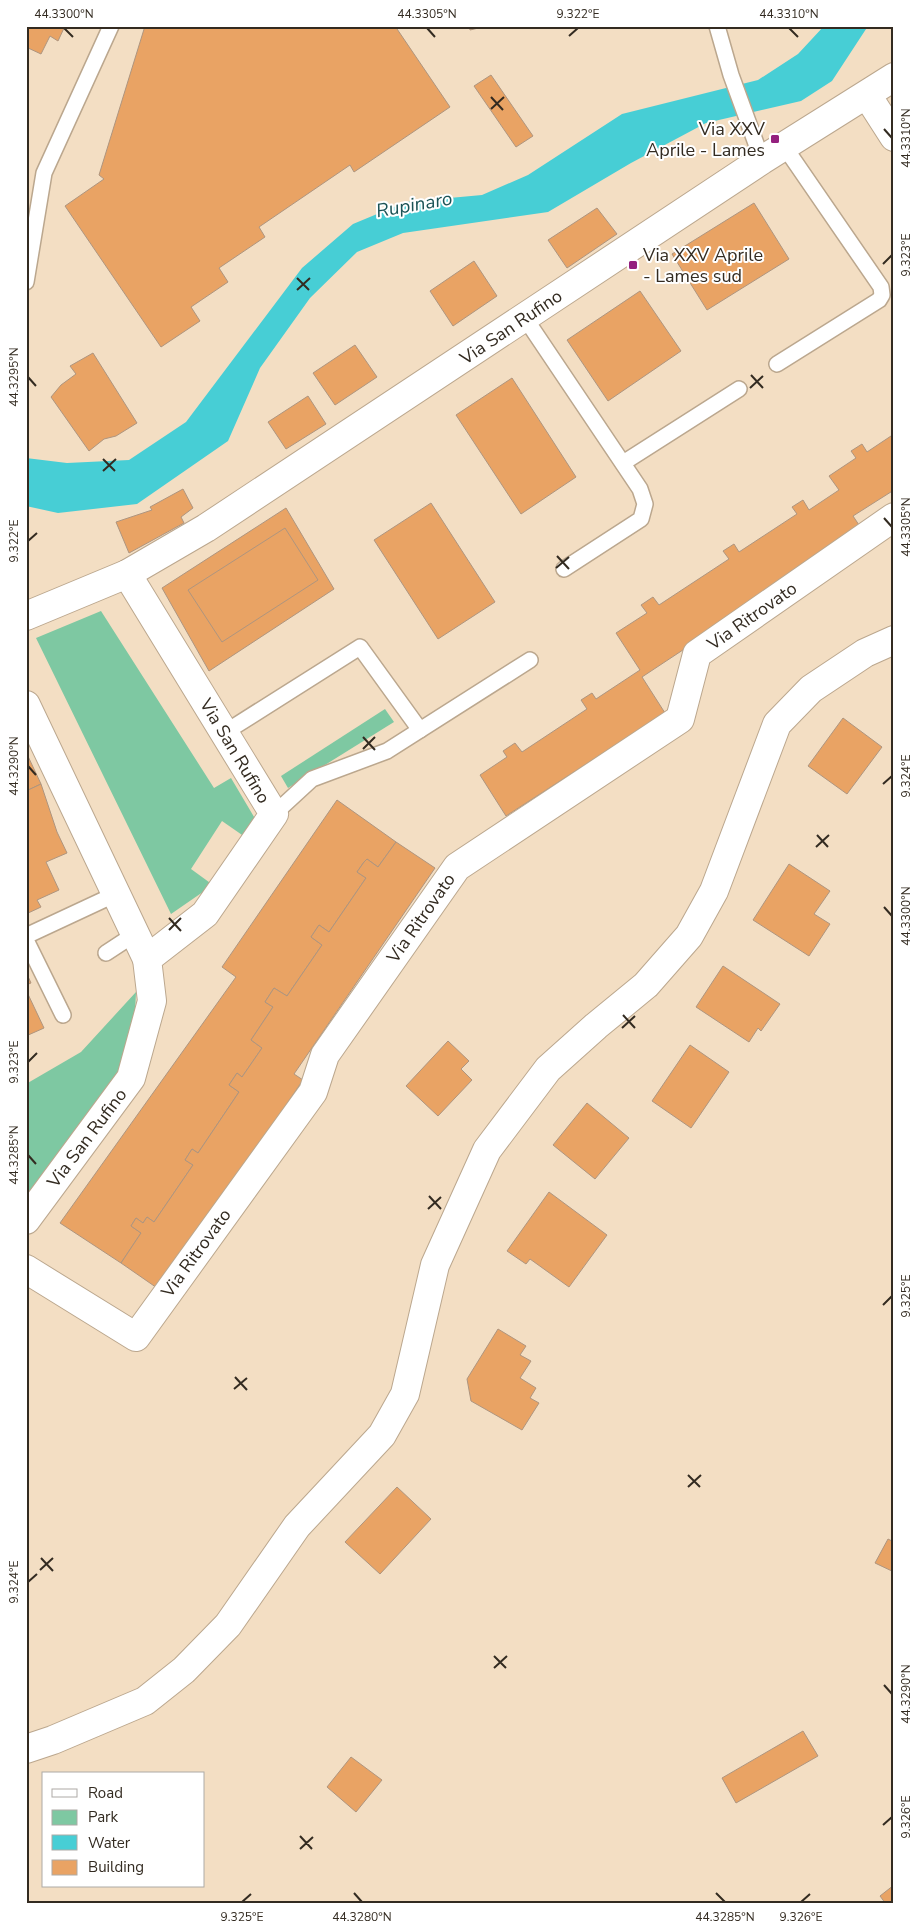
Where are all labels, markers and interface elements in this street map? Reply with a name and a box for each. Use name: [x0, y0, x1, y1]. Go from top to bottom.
text: 44.3300°N: [34, 6, 94, 22]
text: 44.3305°N: [397, 6, 457, 22]
text: 9.322°E: [557, 6, 599, 22]
text: 44.3310°N: [759, 6, 819, 22]
text: 44.3310°N: [898, 108, 914, 168]
place label: Via XXV Aprile - Lames: [646, 117, 766, 162]
marker: Via XXV Aprile - Lames: [769, 133, 781, 145]
water label: Rupinaro: [374, 185, 454, 224]
text: 9.323°E: [898, 234, 914, 276]
place label: Via XXV Aprile - Lames sud: [642, 243, 763, 288]
marker: Via XXV Aprile - Lames sud: [627, 259, 639, 271]
street label: Via San Rufino: [454, 284, 567, 371]
text: 44.3295°N: [6, 347, 22, 407]
text: 44.3305°N: [898, 497, 914, 557]
text: 9.322°E: [6, 520, 22, 562]
street label: Via Ritrovato: [702, 576, 802, 656]
street label: Via San Rufino: [194, 693, 276, 808]
text: 44.3290°N: [6, 736, 22, 796]
text: 9.324°E: [898, 755, 914, 797]
street label: Via Ritrovato: [381, 868, 461, 968]
text: 44.3300°N: [898, 886, 914, 946]
text: 9.323°E: [6, 1041, 22, 1083]
street label: Via San Rufino: [41, 1083, 132, 1193]
text: 44.3285°N: [6, 1125, 22, 1185]
street label: Via Ritrovato: [155, 1204, 236, 1303]
text: 9.325°E: [898, 1275, 914, 1317]
text: 9.324°E: [6, 1561, 22, 1603]
text: 44.3290°N: [898, 1664, 914, 1724]
legend: [42, 1772, 205, 1888]
text: Road: [88, 1783, 123, 1803]
text: 9.326°E: [898, 1796, 914, 1838]
text: Park: [88, 1807, 118, 1827]
text: Water: [88, 1833, 131, 1853]
text: Building: [88, 1857, 144, 1877]
text: 9.325°E: [221, 1909, 263, 1925]
text: 44.3280°N: [332, 1909, 392, 1925]
text: 44.3285°N: [695, 1909, 755, 1925]
text: 9.326°E: [780, 1909, 822, 1925]

